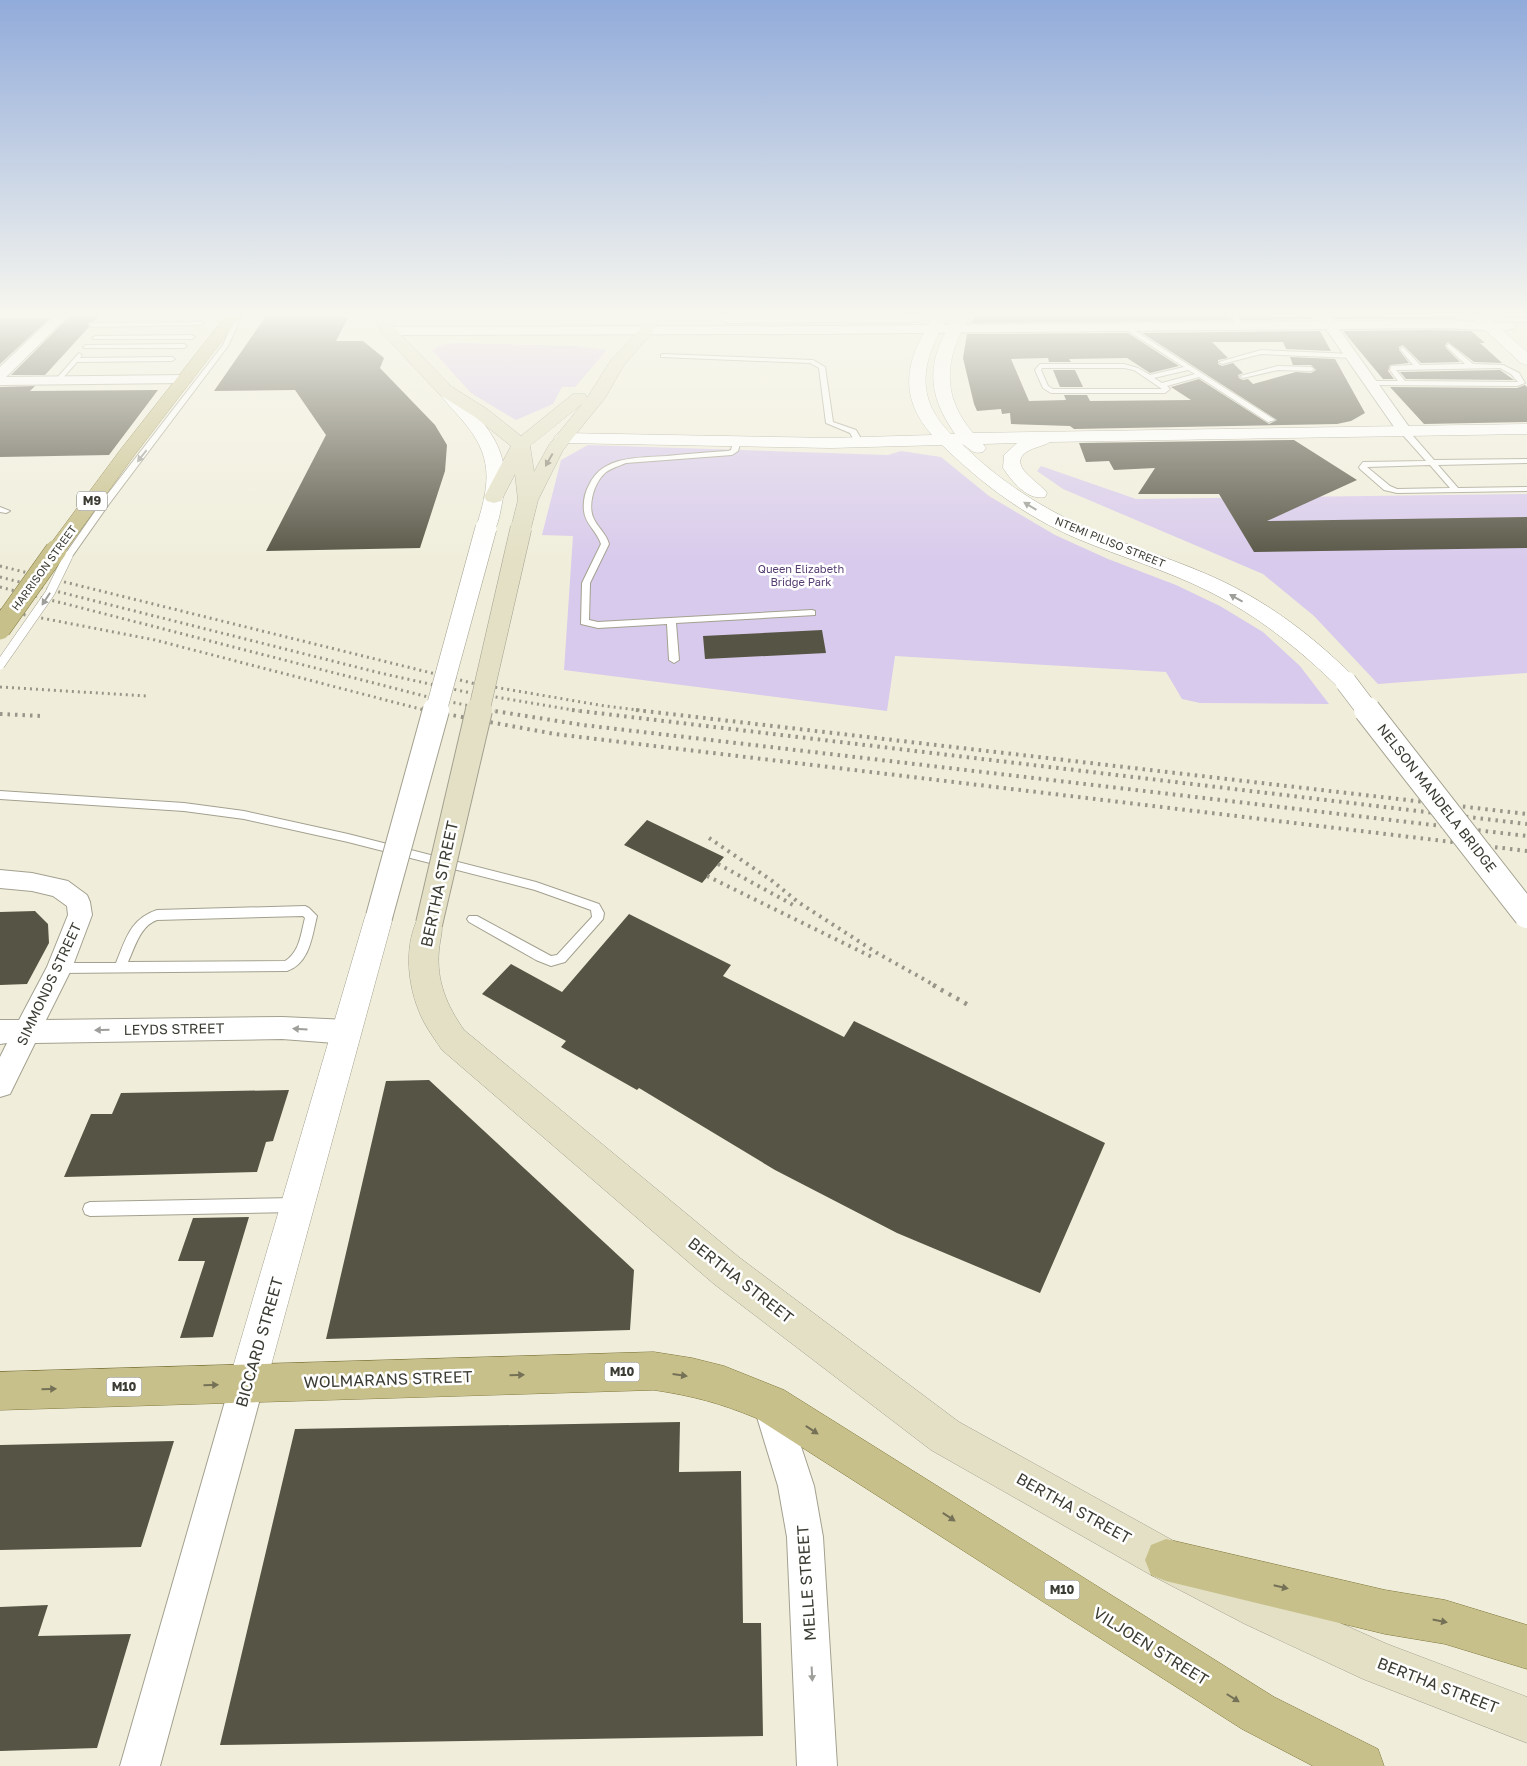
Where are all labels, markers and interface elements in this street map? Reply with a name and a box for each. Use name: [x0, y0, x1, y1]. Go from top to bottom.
one-way arrow: [137, 449, 148, 462]
one-way arrow: [545, 454, 554, 467]
road number: M9: [77, 492, 107, 511]
one-way arrow: [1024, 502, 1037, 511]
street label: NTEMI PILISO STREET: [1053, 514, 1167, 570]
street label: HARRISON STREET: [8, 522, 79, 613]
park label: Queen Elizabeth Bridge Park: [758, 562, 844, 588]
one-way arrow: [41, 592, 51, 606]
one-way arrow: [1230, 593, 1243, 602]
street label: NELSON MANDELA BRIDGE: [1374, 720, 1501, 875]
street label: BERTHA STREET: [416, 819, 462, 949]
street label: SIMMONDS STREET: [13, 919, 85, 1048]
street label: LEYDS STREET: [123, 1019, 225, 1038]
one-way arrow: [291, 1025, 307, 1033]
one-way arrow: [94, 1026, 110, 1034]
street label: BERTHA STREET: [684, 1233, 798, 1327]
street label: BICCARD STREET: [231, 1275, 287, 1409]
road number: M10: [604, 1362, 640, 1381]
street label: WOLMARANS STREET: [303, 1366, 473, 1392]
one-way arrow: [510, 1371, 526, 1379]
one-way arrow: [672, 1371, 688, 1379]
road number: M10: [106, 1378, 142, 1396]
one-way arrow: [203, 1381, 219, 1389]
one-way arrow: [41, 1385, 57, 1393]
one-way arrow: [805, 1425, 818, 1434]
street label: BERTHA STREET: [1013, 1468, 1135, 1548]
one-way arrow: [942, 1513, 955, 1522]
street label: MELLE STREET: [792, 1524, 820, 1642]
road number: M10: [1044, 1580, 1080, 1600]
one-way arrow: [1274, 1583, 1289, 1591]
street label: VILJOEN STREET: [1090, 1603, 1212, 1690]
one-way arrow: [1432, 1618, 1448, 1626]
street label: BERTHA STREET: [1374, 1653, 1502, 1717]
one-way arrow: [809, 1666, 817, 1682]
one-way arrow: [1227, 1694, 1240, 1703]

